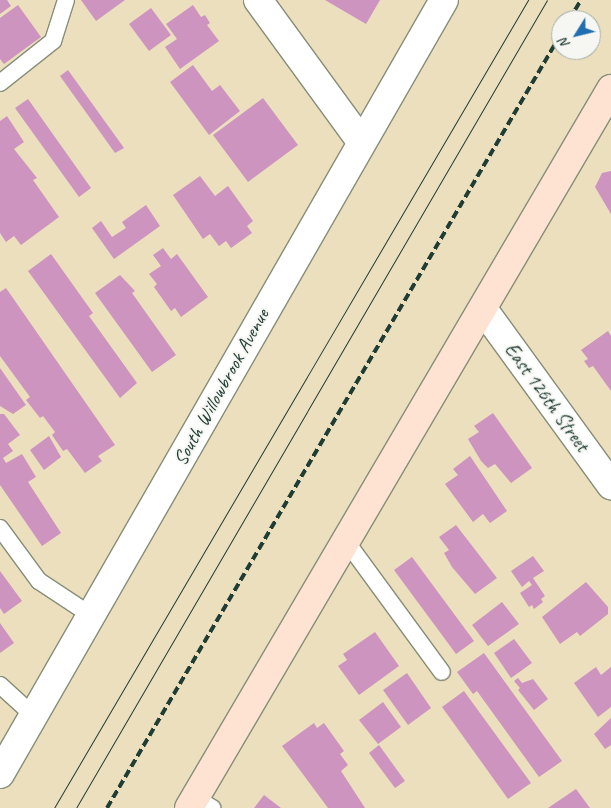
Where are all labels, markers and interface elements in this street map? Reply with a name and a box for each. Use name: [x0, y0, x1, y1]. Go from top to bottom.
north arrow: [551, 10, 601, 60]
text: N: [555, 35, 574, 52]
street label: South Willowbrook Avenue: [168, 304, 274, 470]
street label: East 126th Street: [499, 338, 595, 456]

